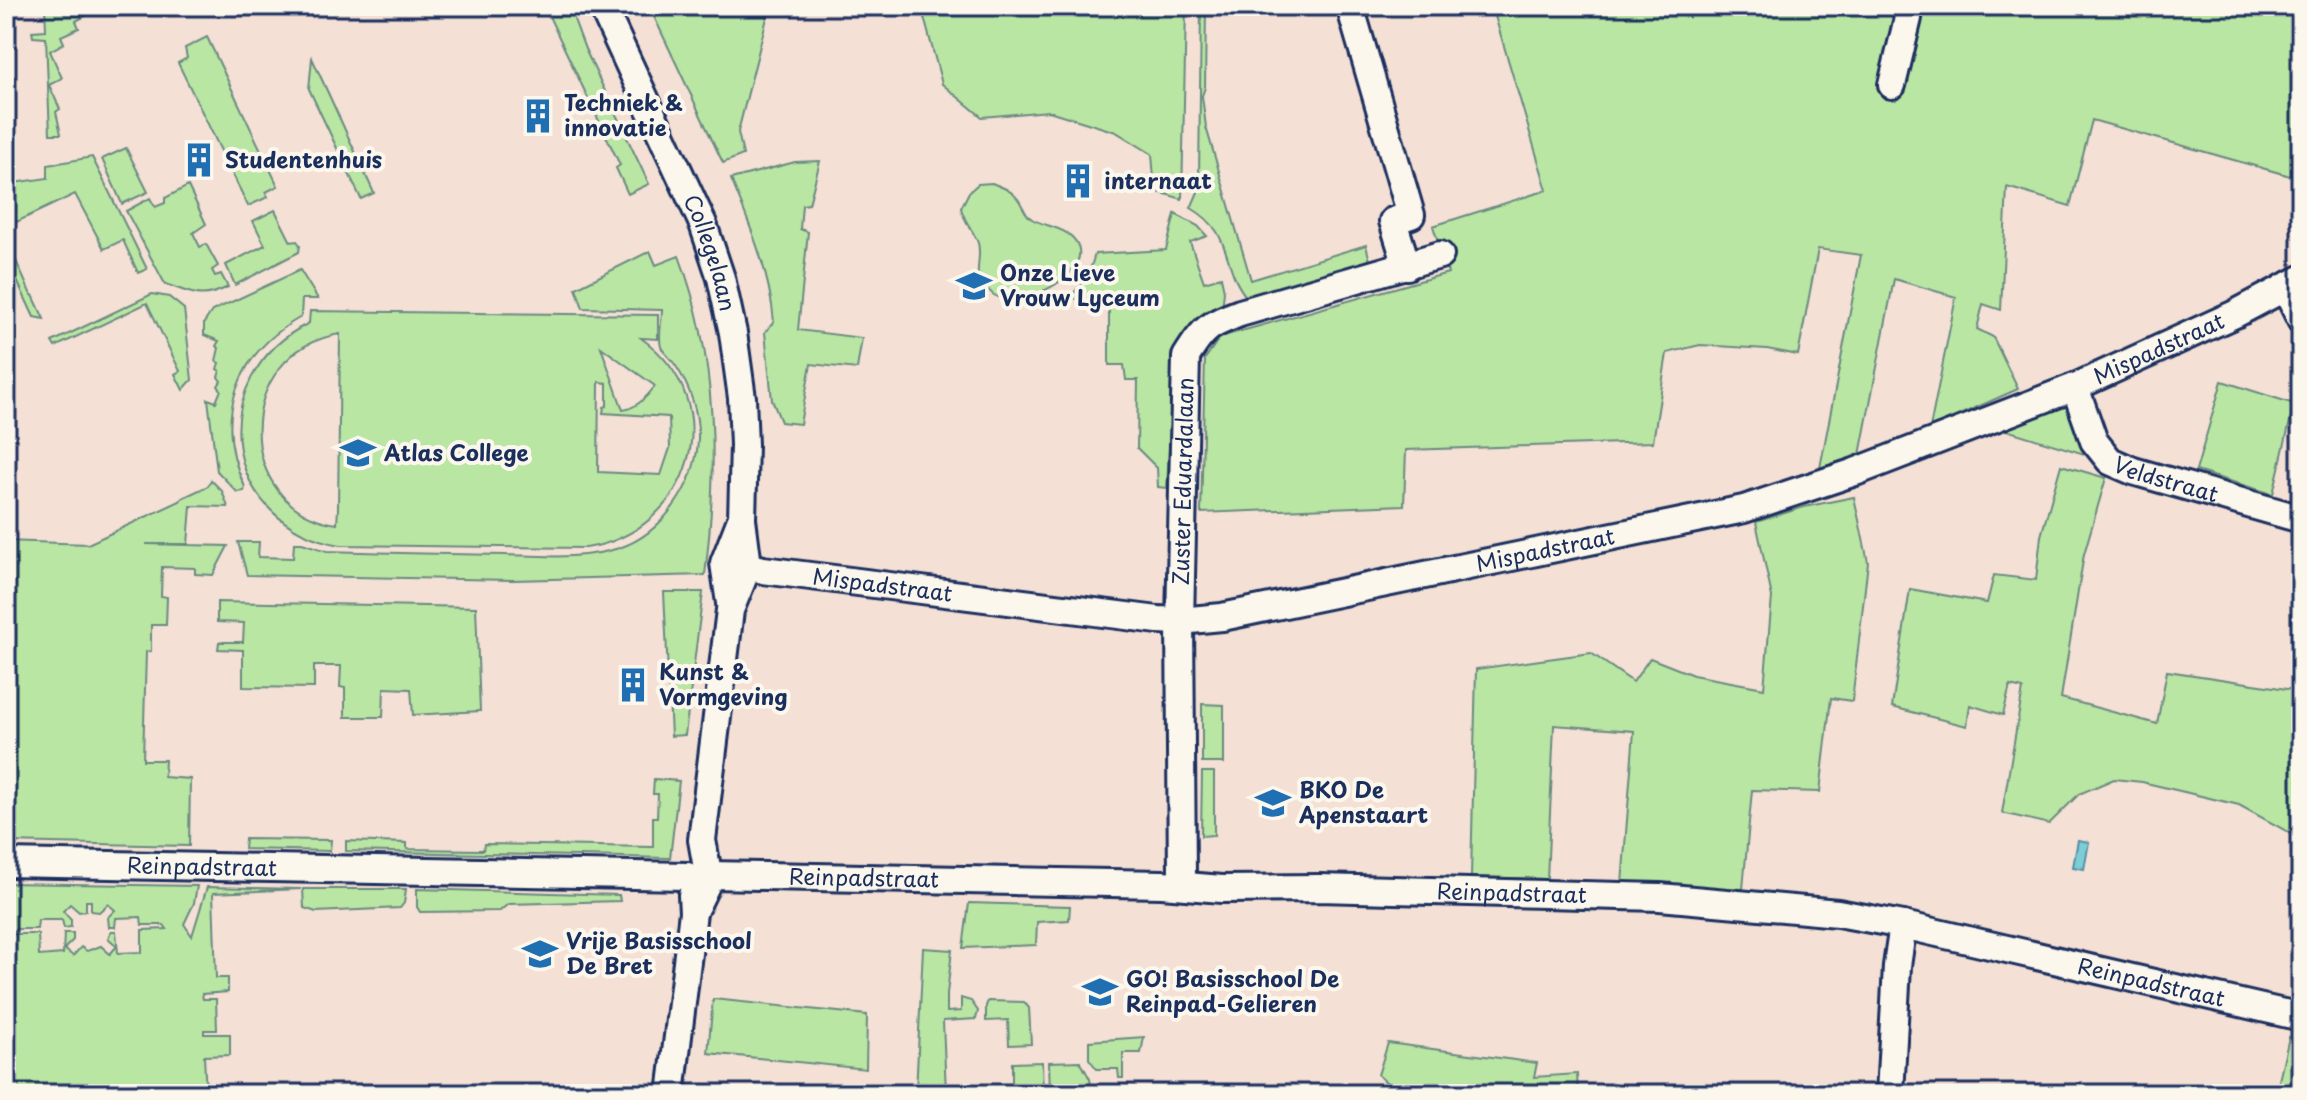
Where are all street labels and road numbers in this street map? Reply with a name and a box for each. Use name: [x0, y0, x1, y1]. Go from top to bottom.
street label: Collegelaan: [676, 188, 746, 314]
street label: Mispadstraat: [2087, 303, 2229, 392]
street label: Zuster Eduardalaan: [1163, 377, 1201, 586]
street label: Veldstraat: [2109, 447, 2222, 510]
street label: Mispadstraat: [1473, 518, 1617, 579]
street label: Mispadstraat: [811, 558, 954, 609]
street label: Reinpadstraat: [127, 847, 277, 883]
street label: Reinpadstraat: [789, 859, 939, 895]
street label: Reinpadstraat: [1436, 873, 1587, 910]
street label: Reinpadstraat: [2075, 948, 2228, 1014]

